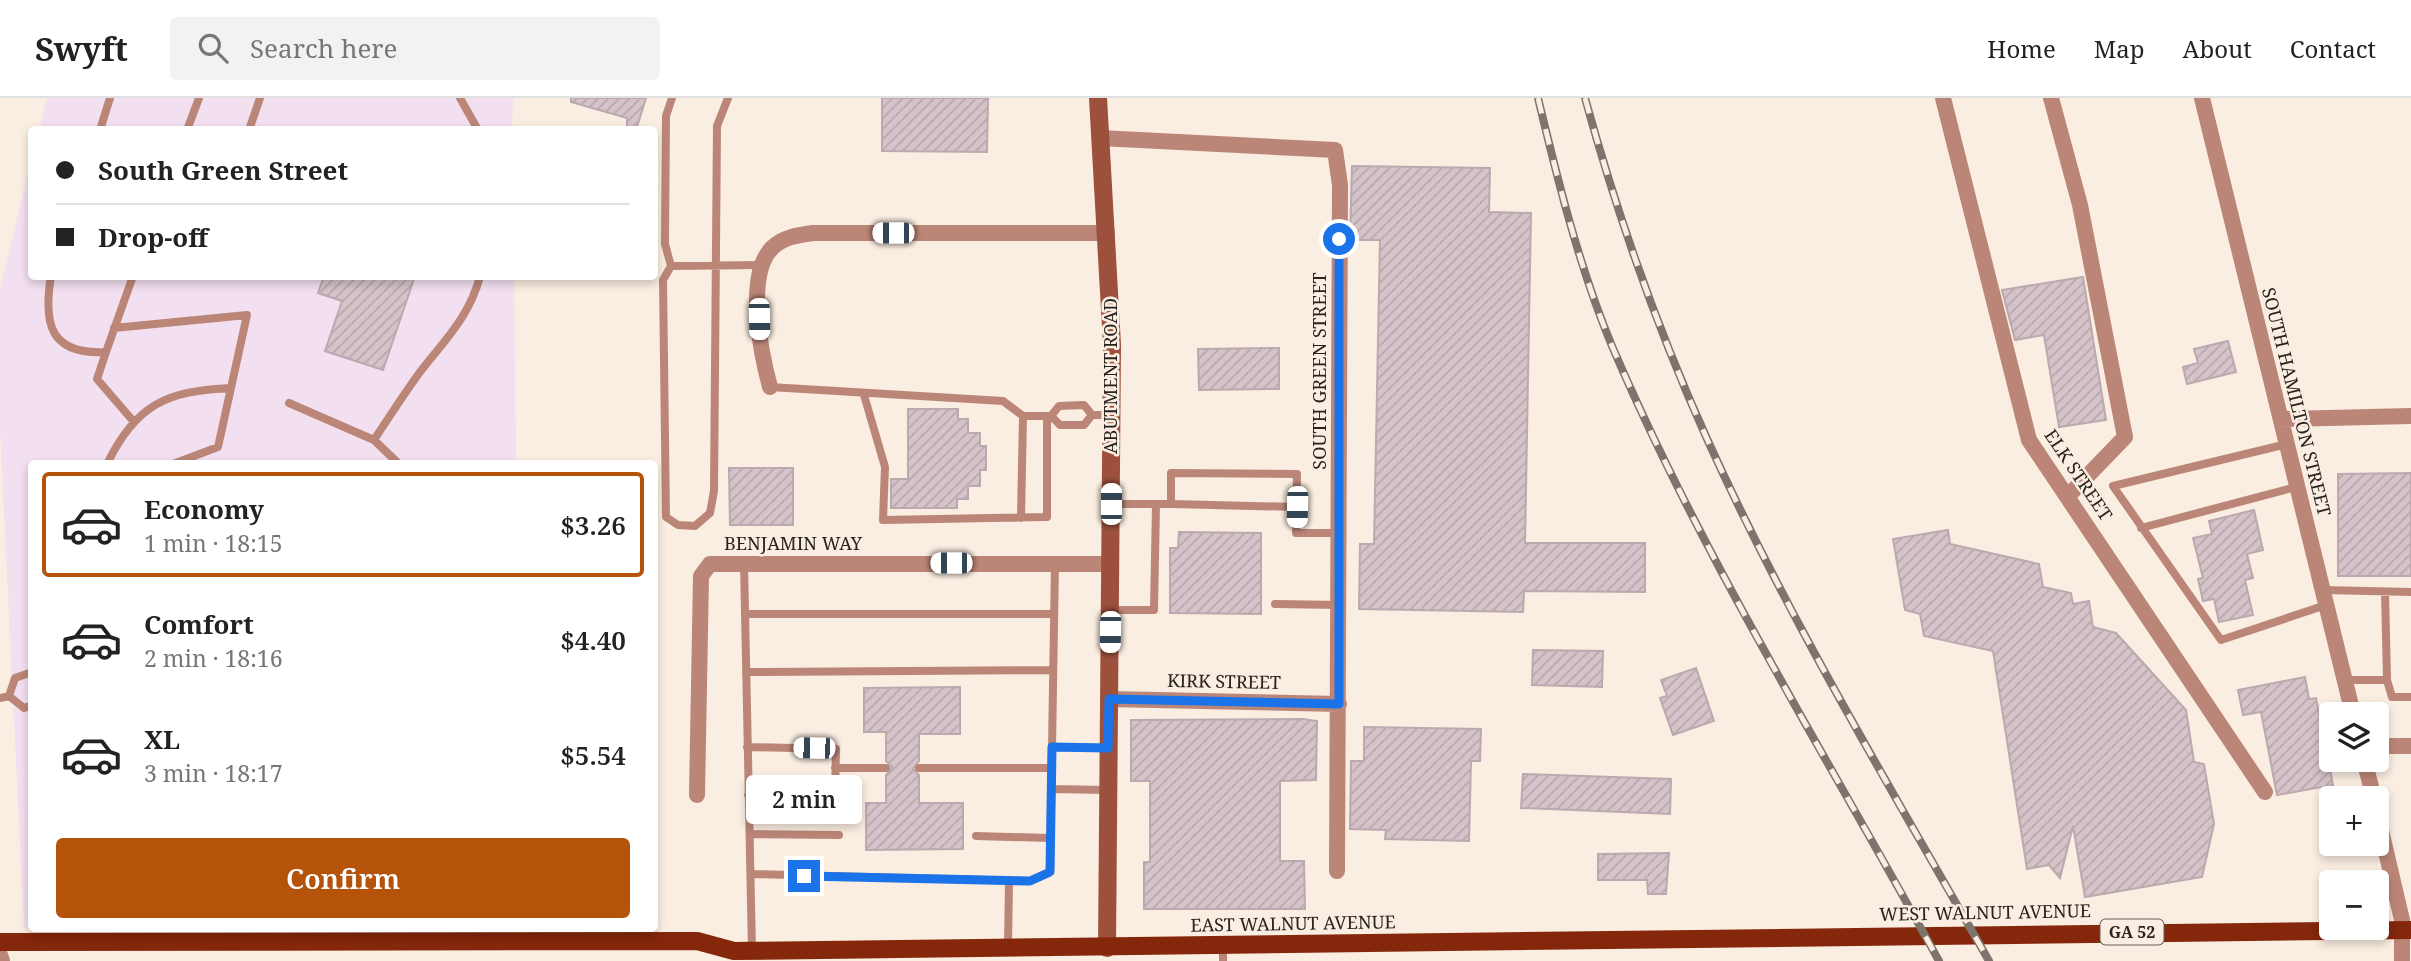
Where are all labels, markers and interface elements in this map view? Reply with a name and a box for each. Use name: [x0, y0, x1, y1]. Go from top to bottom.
search box: [170, 17, 660, 80]
text: Swyft: [35, 26, 128, 71]
icon: search: [194, 29, 232, 67]
text: Search here: [250, 30, 398, 66]
text: Home: [1987, 32, 2056, 65]
text: Map: [2094, 32, 2145, 65]
text: About: [2183, 32, 2252, 65]
text: Contact: [2290, 32, 2376, 65]
text: South Green Street: [98, 152, 348, 188]
text: Drop-off: [98, 219, 208, 255]
car: [873, 223, 915, 244]
route start: [1323, 223, 1355, 255]
street label: SOUTH GREEN STREET: [1307, 272, 1331, 470]
street label: SOUTH HAMILTON STREET: [2257, 285, 2337, 518]
car: [749, 298, 770, 340]
street label: ABUTMENT ROAD: [1098, 298, 1122, 454]
street label: ELK STREET: [2039, 424, 2118, 525]
car: [1101, 483, 1122, 525]
car: [1287, 486, 1308, 528]
text: Economy: [144, 491, 264, 527]
icon: car: [60, 493, 123, 556]
text: $3.26: [560, 507, 626, 543]
text: 1 min · 18:15: [144, 527, 282, 559]
street label: BENJAMIN WAY: [724, 531, 863, 555]
car: [931, 553, 973, 574]
text: Comfort: [144, 606, 254, 642]
icon: car: [60, 608, 123, 671]
car: [1100, 611, 1121, 653]
text: $4.40: [560, 622, 626, 658]
text: 2 min · 18:16: [144, 642, 282, 674]
street label: KIRK STREET: [1167, 668, 1281, 694]
map controls: [2319, 702, 2389, 940]
button: layers: [2319, 702, 2389, 772]
text: XL: [144, 721, 180, 757]
icon: car: [60, 723, 123, 786]
text: $5.54: [560, 737, 626, 773]
car: [793, 737, 836, 759]
text: 3 min · 18:17: [144, 757, 282, 789]
callout: 2 min: [746, 774, 862, 824]
text: 2 min: [772, 783, 836, 815]
button: +: [2319, 786, 2389, 856]
button: Confirm: [56, 838, 630, 918]
route end: [788, 860, 820, 892]
button: −: [2319, 870, 2389, 940]
street label: WEST WALNUT AVENUE: [1879, 898, 2091, 926]
street label: EAST WALNUT AVENUE: [1190, 909, 1396, 937]
road number: GA 52: [2100, 919, 2164, 944]

